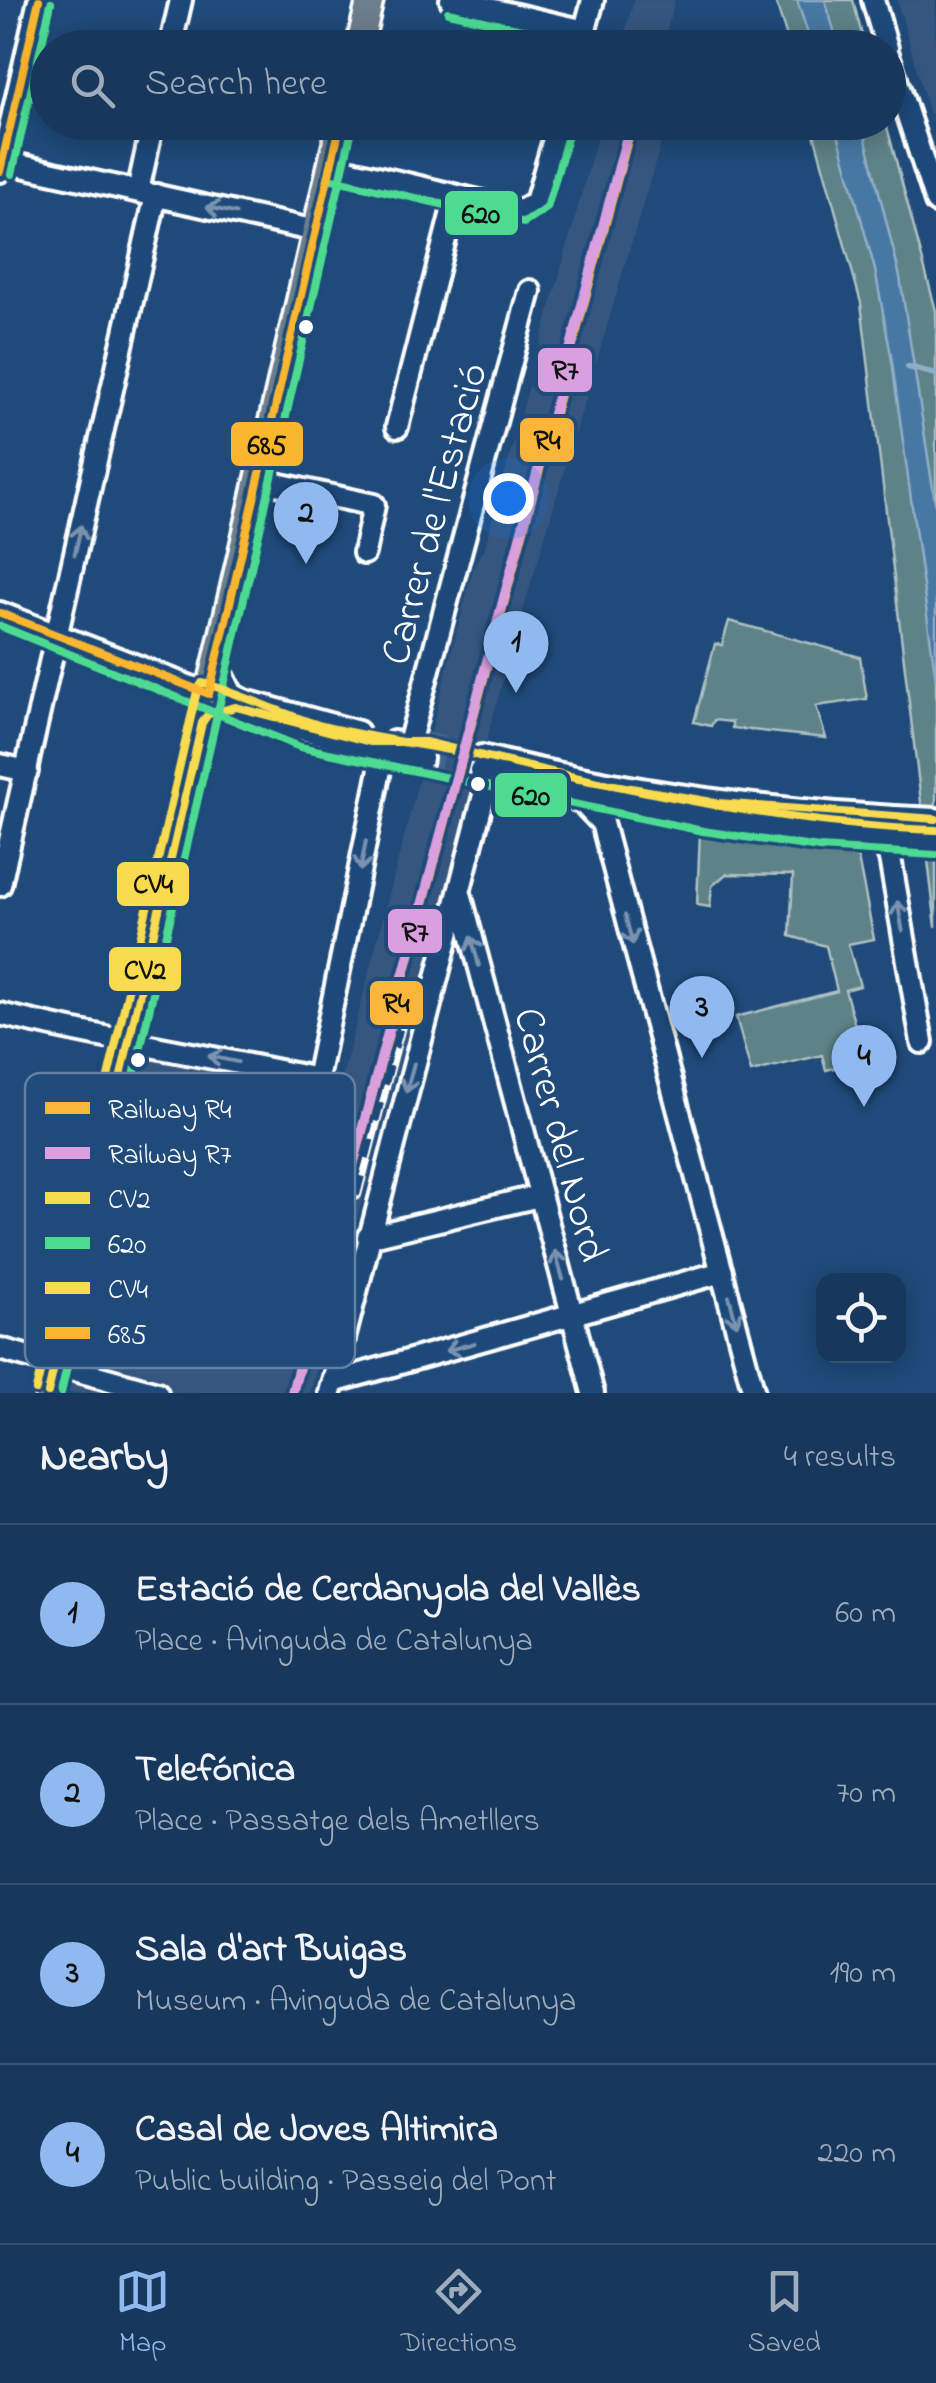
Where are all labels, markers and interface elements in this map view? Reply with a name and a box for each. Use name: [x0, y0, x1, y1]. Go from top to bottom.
search box: [30, 30, 906, 140]
text: Search here: [145, 57, 327, 113]
icon: search: [65, 58, 120, 113]
line badge: 620: [443, 189, 520, 237]
text: 620: [462, 196, 500, 237]
one-way arrow: [206, 200, 238, 218]
unlabelled marker: [296, 317, 316, 337]
line badge: R7: [536, 346, 594, 394]
text: R7: [551, 352, 579, 393]
street label: Carrer de l'Estació: [367, 356, 506, 672]
line badge: R4: [518, 416, 576, 464]
line badge: 685: [229, 420, 305, 468]
text: R4: [533, 422, 561, 463]
text: 685: [248, 427, 286, 468]
your location: [483, 473, 534, 524]
pin: 2: [274, 482, 338, 564]
one-way arrow: [69, 525, 88, 556]
pin: 1: [484, 610, 548, 693]
line badge: 620: [493, 771, 569, 819]
unlabelled marker: [468, 774, 488, 794]
text: 620: [512, 778, 550, 819]
one-way arrow: [352, 839, 371, 871]
line badge: CV4: [115, 860, 191, 908]
text: CV4: [133, 866, 173, 907]
one-way arrow: [890, 900, 909, 933]
line badge: R7: [386, 907, 444, 955]
one-way arrow: [620, 913, 639, 945]
text: R7: [401, 914, 429, 955]
one-way arrow: [464, 936, 483, 967]
line badge: CV2: [107, 945, 183, 993]
text: CV2: [124, 952, 166, 993]
pin: 3: [670, 976, 734, 1058]
line badge: R4: [368, 979, 425, 1027]
text: R4: [382, 985, 410, 1026]
street label: Carrer del Nord: [495, 1001, 622, 1269]
pin: 4: [832, 1024, 896, 1107]
one-way arrow: [208, 1048, 240, 1067]
unlabelled marker: [128, 1050, 148, 1070]
one-way arrow: [400, 1062, 419, 1093]
legend: [25, 1073, 355, 1368]
text: Railway R4: [108, 1091, 232, 1132]
text: Railway R7: [108, 1136, 232, 1177]
text: CV2: [108, 1181, 151, 1222]
text: 620: [108, 1226, 146, 1267]
one-way arrow: [549, 1250, 567, 1281]
text: CV4: [108, 1271, 149, 1312]
map controls: [816, 1273, 906, 1363]
button: locate: [816, 1273, 906, 1363]
one-way arrow: [724, 1294, 743, 1326]
text: 685: [108, 1316, 147, 1357]
one-way arrow: [445, 1339, 476, 1358]
text: Nearby: [40, 1428, 168, 1489]
text: 4 results: [784, 1435, 896, 1482]
text: Estació de Cerdanyola del Vallès: [135, 1563, 641, 1619]
text: 1: [67, 1591, 78, 1638]
text: 60 m: [835, 1591, 896, 1638]
text: Place · Avinguda de Catalunya: [135, 1619, 533, 1666]
text: Telefónica: [135, 1743, 295, 1799]
text: 2: [65, 1771, 80, 1818]
text: 70 m: [836, 1771, 896, 1818]
text: Place · Passatge dels Ametllers: [135, 1799, 540, 1846]
text: Sala d'art Buigas: [135, 1923, 407, 1979]
text: 3: [66, 1951, 79, 1998]
text: 190 m: [830, 1951, 896, 1998]
text: Museum · Avinguda de Catalunya: [135, 1979, 576, 2026]
text: Casal de Joves Altimira: [135, 2103, 498, 2159]
text: 4: [66, 2131, 79, 2178]
text: 220 m: [818, 2131, 896, 2178]
text: Public building · Passeig del Pont: [135, 2159, 557, 2206]
tab: Map: [115, 2264, 170, 2365]
tab: Directions: [401, 2264, 517, 2365]
tab: Saved: [748, 2264, 821, 2365]

